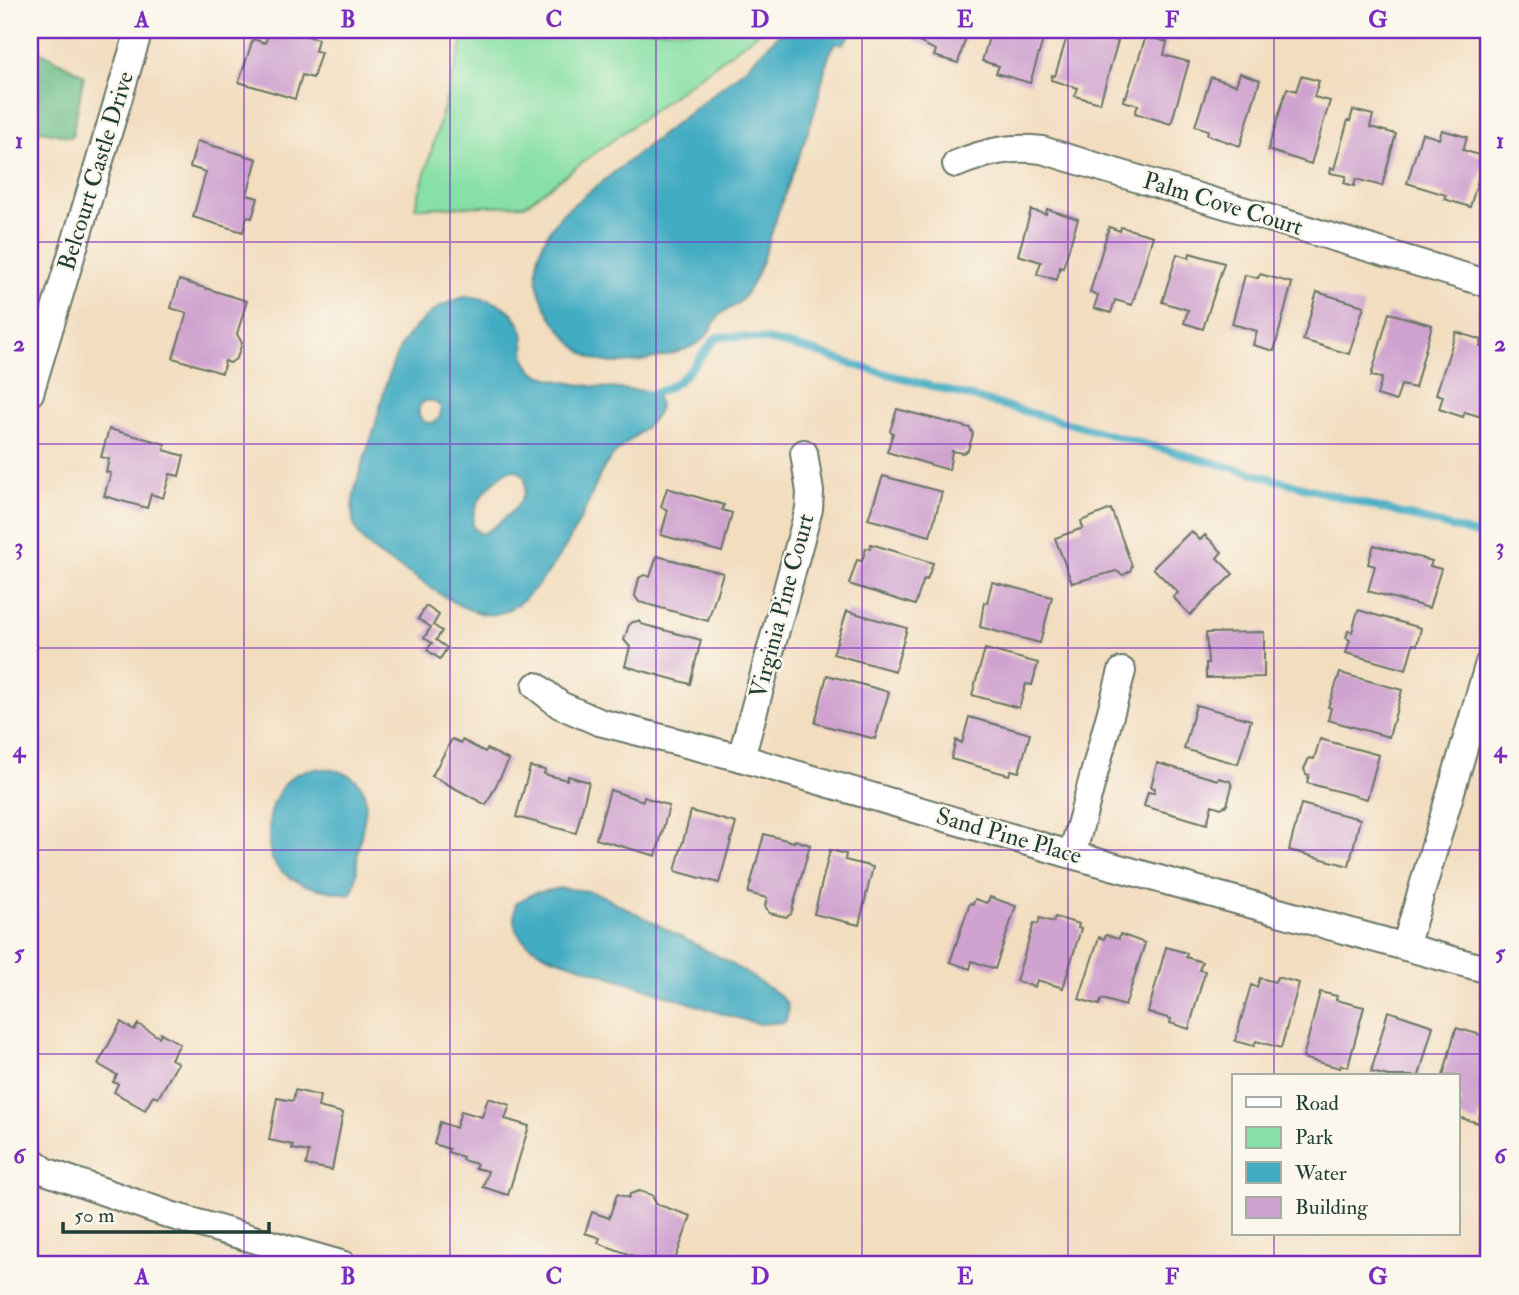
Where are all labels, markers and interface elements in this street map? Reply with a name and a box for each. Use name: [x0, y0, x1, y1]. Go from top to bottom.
text: A: [134, 5, 150, 34]
text: B: [340, 5, 356, 34]
text: C: [546, 5, 562, 34]
text: D: [751, 5, 769, 34]
text: E: [957, 5, 974, 34]
text: F: [1165, 5, 1180, 34]
text: G: [1368, 5, 1388, 34]
street label: Belcourt Castle Drive: [51, 68, 141, 274]
text: 1: [15, 126, 23, 155]
text: 1: [1496, 126, 1504, 155]
street label: Palm Cove Court: [1139, 165, 1307, 243]
text: 2: [13, 329, 25, 358]
text: 2: [1494, 329, 1506, 358]
street label: Virginia Pine Court: [742, 510, 822, 702]
text: 3: [15, 532, 23, 561]
text: 3: [1496, 532, 1504, 561]
text: 4: [12, 735, 27, 764]
text: 4: [1493, 735, 1508, 764]
street label: Sand Pine Place: [933, 800, 1085, 872]
text: 5: [14, 938, 25, 967]
text: 5: [1495, 938, 1506, 967]
legend: [1232, 1074, 1460, 1236]
text: Road: [1295, 1090, 1340, 1117]
text: Park: [1295, 1124, 1333, 1151]
text: 6: [13, 1141, 27, 1170]
text: 6: [1494, 1141, 1508, 1170]
text: Water: [1294, 1160, 1347, 1187]
scale bar: [63, 1190, 270, 1234]
text: Building: [1295, 1194, 1368, 1221]
text: 50 m: [74, 1202, 115, 1229]
text: A: [134, 1262, 150, 1291]
text: B: [340, 1262, 356, 1291]
text: C: [546, 1262, 562, 1291]
text: D: [751, 1262, 769, 1291]
text: E: [957, 1262, 974, 1291]
text: F: [1165, 1262, 1180, 1291]
text: G: [1368, 1262, 1388, 1291]

